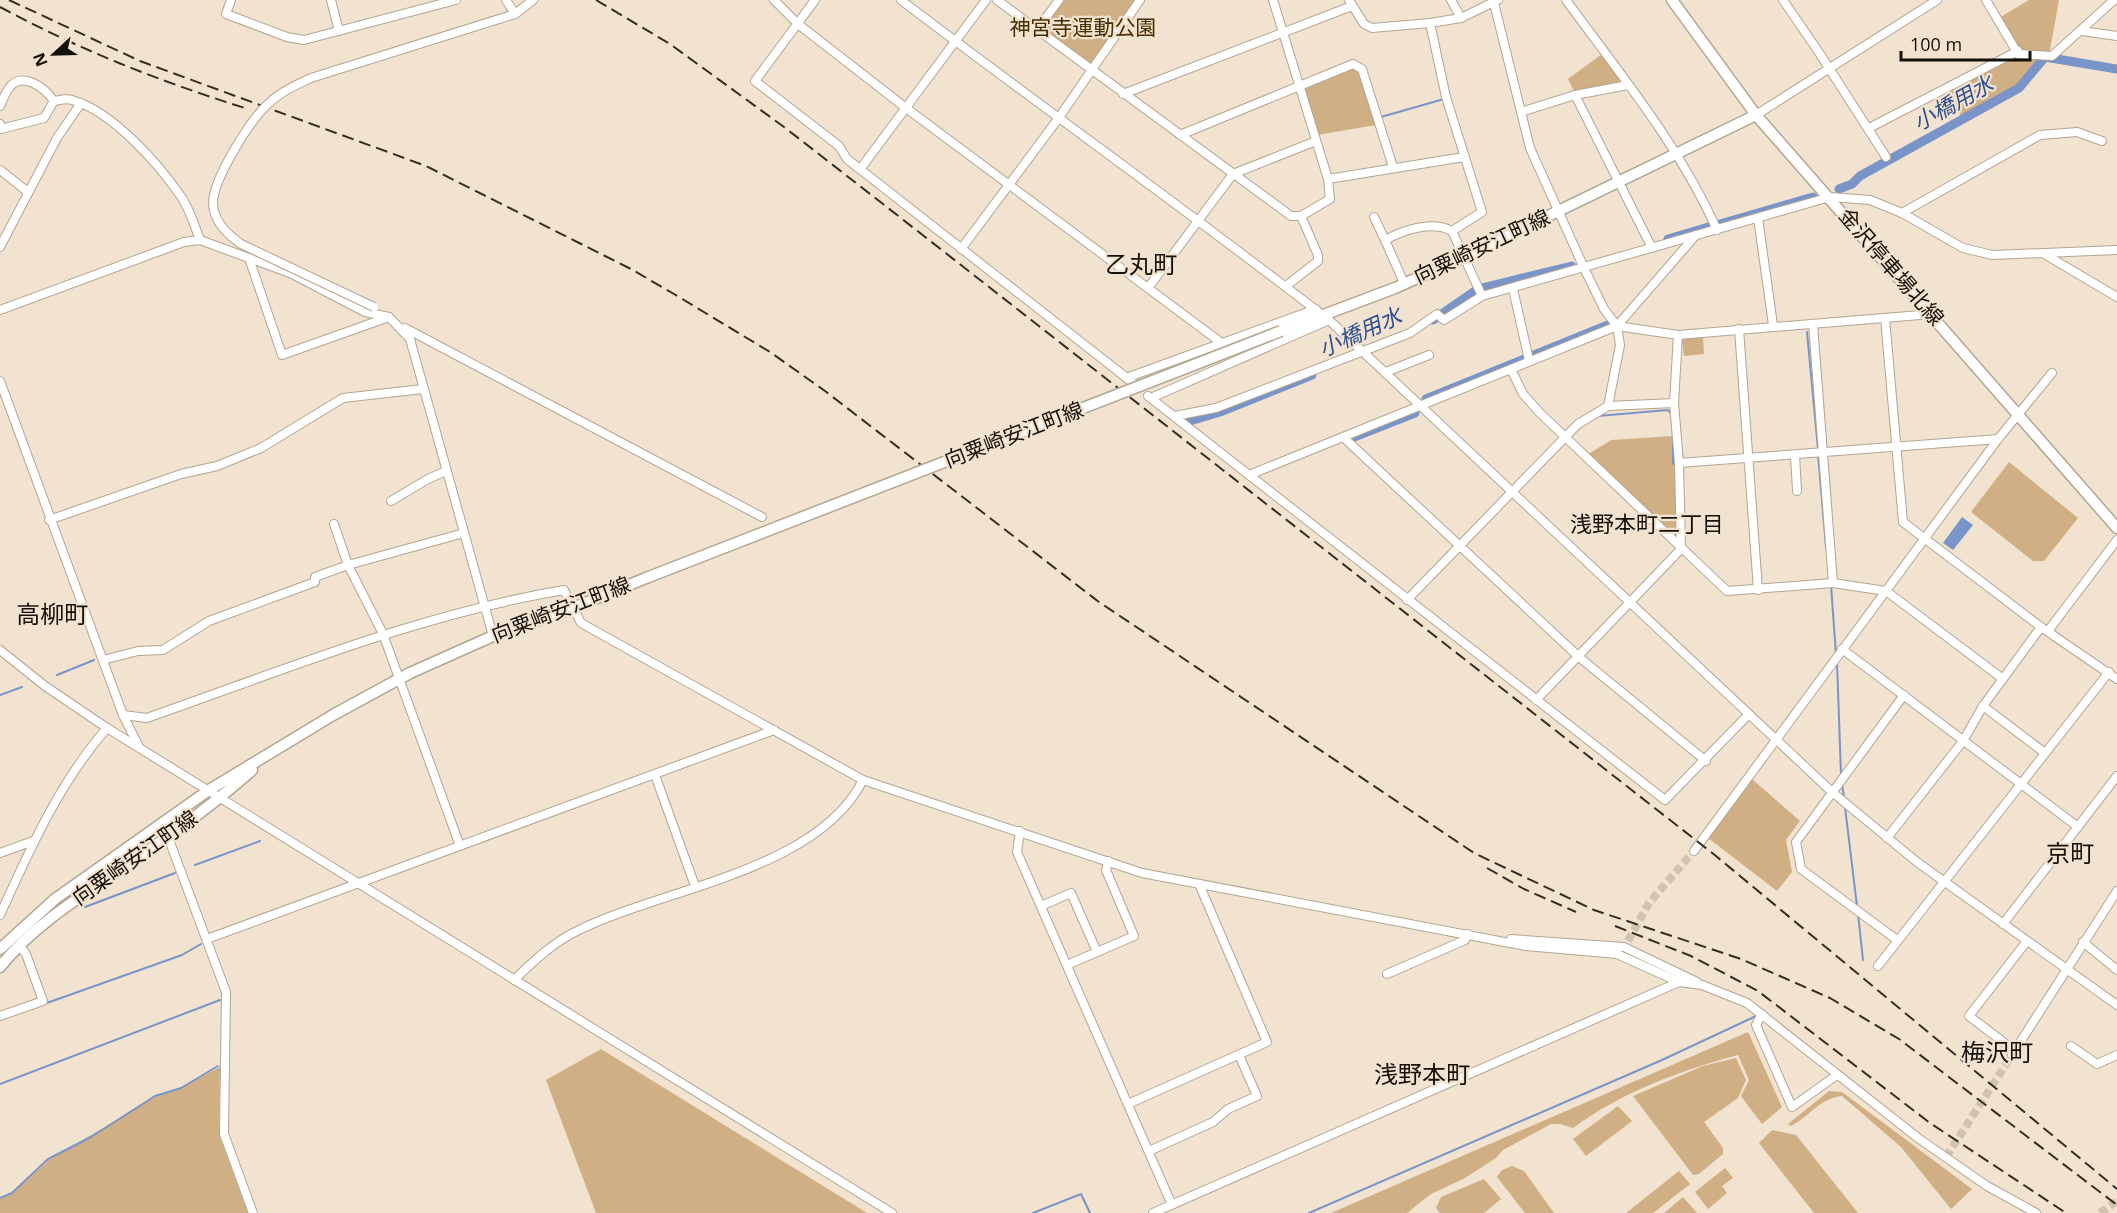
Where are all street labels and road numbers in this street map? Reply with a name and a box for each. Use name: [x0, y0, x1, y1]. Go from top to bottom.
street label: 向粟崎安江町線: [1409, 202, 1554, 290]
street label: 金沢停車場北線: [1833, 202, 1951, 331]
street label: 向粟崎安江町線: [940, 395, 1087, 473]
street label: 向粟崎安江町線: [487, 570, 634, 648]
street label: 向粟崎安江町線: [66, 804, 203, 911]

